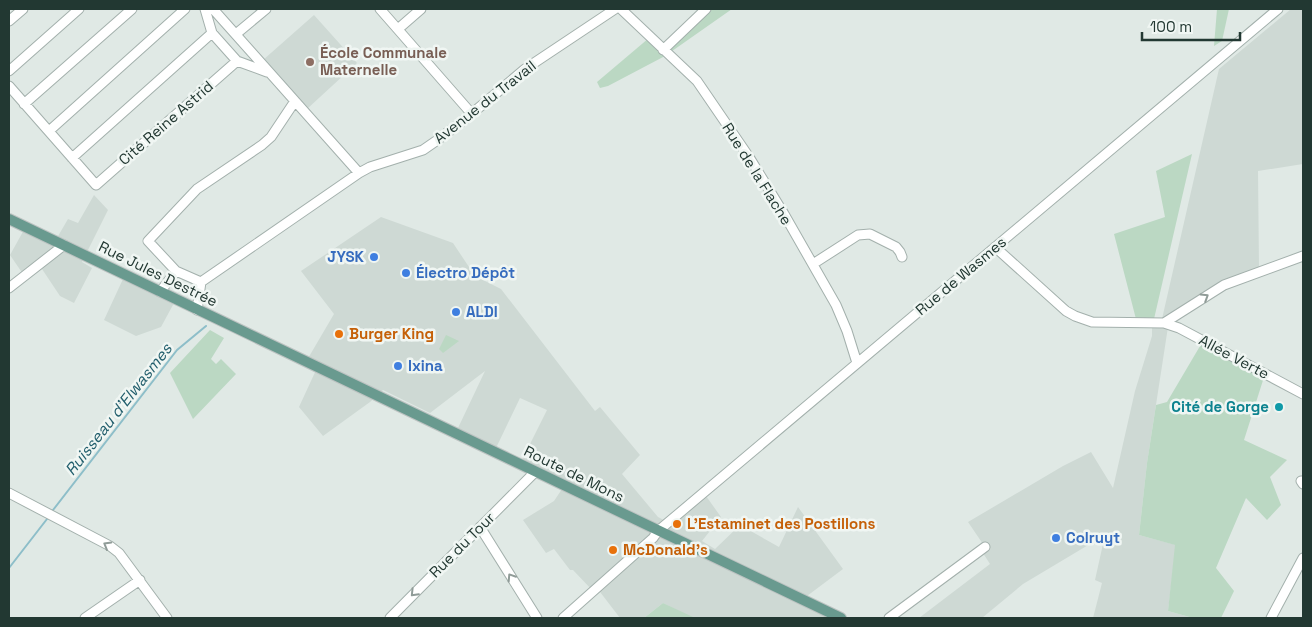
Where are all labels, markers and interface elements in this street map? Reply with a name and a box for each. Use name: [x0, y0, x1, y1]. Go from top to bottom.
scale bar: [1142, 10, 1240, 42]
text: 100 m: [1150, 17, 1192, 36]
place label: École Communale Maternelle: [320, 43, 447, 79]
marker: École Communale Maternelle: [304, 56, 316, 68]
street label: Avenue du Travail: [430, 56, 540, 147]
street label: Cité Reine Astrid: [114, 76, 217, 169]
street label: Rue de la Flache: [718, 119, 797, 229]
street label: Rue de Wasmes: [911, 232, 1010, 319]
street label: Rue Jules Destrée: [96, 237, 221, 311]
place label: JYSK: [327, 247, 365, 266]
marker: JYSK: [368, 251, 380, 263]
place label: Électro Dépôt: [416, 263, 515, 282]
marker: Électro Dépôt: [400, 267, 412, 279]
one-way arrow: [1200, 294, 1209, 304]
place label: ALDI: [466, 302, 498, 321]
marker: ALDI: [450, 306, 462, 318]
place label: Burger King: [349, 324, 434, 343]
marker: Burger King: [333, 328, 345, 340]
street label: Allée Verte: [1196, 330, 1273, 383]
water label: Ruisseau d'Elwasmes: [60, 338, 177, 480]
place label: Ixina: [408, 356, 443, 375]
marker: Ixina: [392, 360, 404, 372]
place label: Cité de Gorge: [1171, 397, 1269, 416]
marker: Cité de Gorge: [1273, 401, 1285, 413]
street label: Route de Mons: [521, 441, 627, 506]
street label: Rue du Tour: [425, 508, 499, 581]
place label: L'Estaminet des Postillons: [687, 514, 876, 533]
marker: L'Estaminet des Postillons: [671, 518, 683, 530]
place label: Colruyt: [1066, 528, 1120, 547]
marker: Colruyt: [1050, 532, 1062, 544]
place label: McDonald's: [623, 540, 708, 559]
one-way arrow: [103, 541, 112, 551]
marker: McDonald's: [607, 544, 619, 556]
one-way arrow: [507, 574, 517, 583]
one-way arrow: [411, 588, 420, 597]

